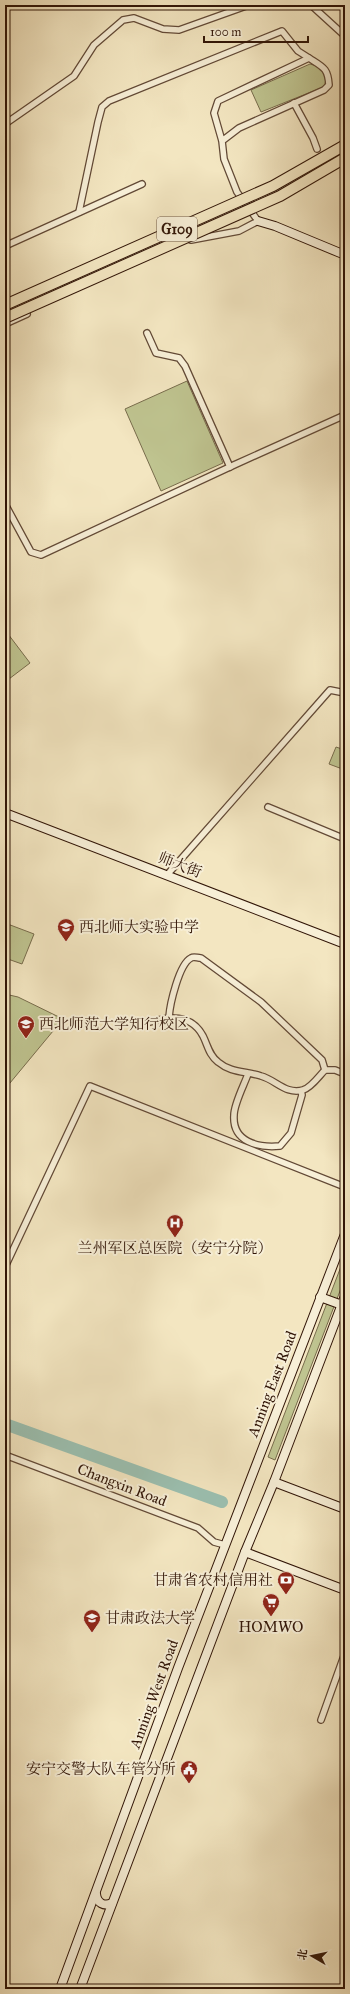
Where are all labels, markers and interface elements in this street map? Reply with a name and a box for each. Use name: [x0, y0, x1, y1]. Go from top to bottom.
scale bar: [204, 18, 308, 44]
text: 100 m: [210, 25, 241, 39]
road number: G109: [157, 217, 197, 241]
street label: 师大街: [156, 849, 204, 881]
school or university icon: 西北师大实验中学: [56, 917, 76, 942]
place label: 西北师大实验中学: [79, 918, 199, 936]
school or university icon: 西北师范大学知行校区: [16, 1014, 36, 1039]
place label: 西北师范大学知行校区: [39, 1015, 189, 1033]
hospital icon: 兰州军区总医院（安宁分院）: [165, 1213, 185, 1238]
place label: 兰州军区总医院（安宁分院）: [77, 1239, 273, 1257]
street label: Anning East Road: [243, 1328, 301, 1440]
street label: Changxin Road: [75, 1460, 170, 1510]
bank icon: 甘肃省农村信用社: [276, 1570, 296, 1595]
place label: 甘肃省农村信用社: [153, 1571, 273, 1589]
supermarket icon: HOMWO: [261, 1592, 281, 1617]
school or university icon: 甘肃政法大学: [82, 1608, 102, 1633]
place label: 甘肃政法大学: [105, 1609, 195, 1627]
place label: HOMWO: [238, 1618, 304, 1636]
street label: Anning West Road: [126, 1637, 182, 1752]
public building icon: 安宁交警大队车管分所: [179, 1759, 199, 1784]
place label: 安宁交警大队车管分所: [26, 1760, 176, 1778]
north arrow: [292, 1936, 332, 1976]
text: 北: [295, 1948, 310, 1961]

